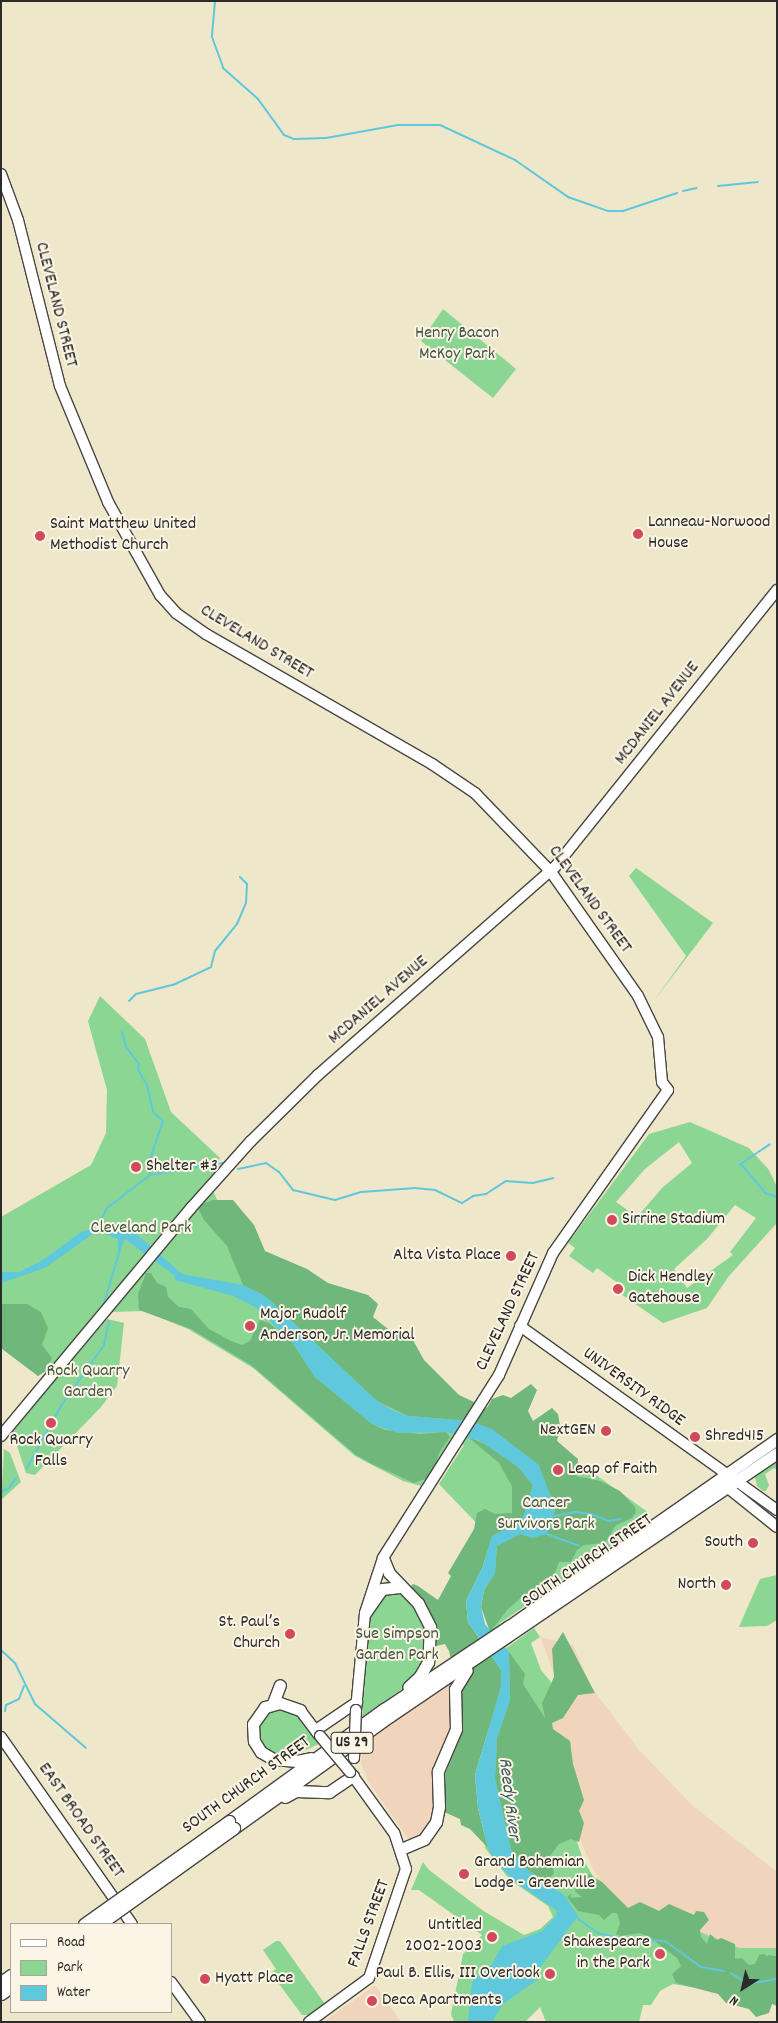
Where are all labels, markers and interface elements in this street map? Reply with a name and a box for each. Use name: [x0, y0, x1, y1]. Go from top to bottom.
street label: CLEVELAND STREET: [29, 240, 81, 370]
park label: Henry Bacon McKoy Park: [415, 324, 499, 366]
place label: Lanneau-Norwood House: [648, 513, 770, 556]
place label: Saint Matthew United Methodist Church: [50, 515, 196, 558]
marker: Lanneau-Norwood House: [632, 528, 644, 540]
marker: Saint Matthew United Methodist Church: [34, 530, 46, 542]
street label: CLEVELAND STREET: [195, 601, 317, 685]
street label: MCDANIEL AVENUE: [611, 658, 705, 770]
street label: CLEVELAND STREET: [543, 842, 635, 958]
street label: MCDANIEL AVENUE: [325, 952, 433, 1050]
place label: Shelter #3: [146, 1156, 218, 1178]
marker: Shelter #3: [130, 1161, 142, 1173]
place label: Sirrine Stadium: [622, 1209, 725, 1231]
marker: Sirrine Stadium: [606, 1214, 618, 1226]
park label: Cleveland Park: [91, 1218, 191, 1240]
place label: Alta Vista Place: [393, 1245, 501, 1267]
street label: CLEVELAND STREET: [472, 1249, 546, 1375]
marker: Alta Vista Place: [505, 1250, 517, 1262]
place label: Dick Hendley Gatehouse: [628, 1268, 713, 1310]
marker: Dick Hendley Gatehouse: [612, 1283, 624, 1295]
place label: Major Rudolf Anderson, Jr. Memorial: [260, 1305, 415, 1348]
marker: Major Rudolf Anderson, Jr. Memorial: [244, 1320, 256, 1332]
street label: UNIVERSITY RIDGE: [578, 1344, 688, 1432]
park label: Rock Quarry Garden: [47, 1362, 129, 1405]
marker: Rock Quarry Falls: [45, 1417, 57, 1429]
place label: NextGEN: [540, 1420, 596, 1442]
marker: NextGEN: [600, 1425, 612, 1437]
place label: Shred415: [705, 1426, 764, 1448]
place label: Rock Quarry Falls: [10, 1431, 92, 1474]
marker: Shred415: [689, 1431, 701, 1443]
place label: Leap of Faith: [568, 1459, 657, 1481]
marker: Leap of Faith: [552, 1464, 564, 1476]
park label: Cancer Survivors Park: [497, 1494, 595, 1536]
street label: SOUTH CHURCH STREET: [519, 1510, 657, 1614]
place label: South: [704, 1532, 743, 1554]
marker: South: [747, 1537, 759, 1549]
place label: North: [678, 1574, 716, 1596]
marker: North: [720, 1579, 732, 1591]
place label: St. Paul’s Church: [219, 1613, 280, 1656]
park label: Sue Simpson Garden Park: [355, 1625, 439, 1668]
marker: St. Paul’s Church: [284, 1628, 296, 1640]
road number: US 29: [330, 1730, 374, 1756]
street label: SOUTH CHURCH STREET: [179, 1732, 315, 1840]
water label: Reedy River: [492, 1756, 524, 1842]
street label: EAST BROAD STREET: [32, 1759, 128, 1883]
place label: Grand Bohemian Lodge - Greenville: [474, 1853, 595, 1896]
marker: Grand Bohemian Lodge - Greenville: [458, 1868, 470, 1880]
street label: FALLS STREET: [344, 1877, 396, 1971]
place label: Untitled 2002-2003: [405, 1916, 482, 1958]
legend: [10, 1923, 172, 2013]
marker: Untitled 2002-2003: [486, 1931, 498, 1943]
text: Road: [57, 1932, 85, 1954]
place label: Shakespeare in the Park: [563, 1933, 650, 1976]
marker: Shakespeare in the Park: [654, 1948, 666, 1960]
text: Park: [57, 1957, 83, 1979]
place label: Paul B. Ellis, III Overlook: [375, 1963, 540, 1985]
north arrow: [718, 1963, 768, 2013]
place label: Hyatt Place: [215, 1968, 293, 1990]
marker: Paul B. Ellis, III Overlook: [544, 1968, 556, 1980]
marker: Hyatt Place: [199, 1973, 211, 1985]
text: Water: [57, 1982, 90, 2004]
place label: Deca Apartments: [382, 1990, 502, 2012]
text: N: [726, 1990, 743, 2010]
marker: Deca Apartments: [366, 1995, 378, 2007]

